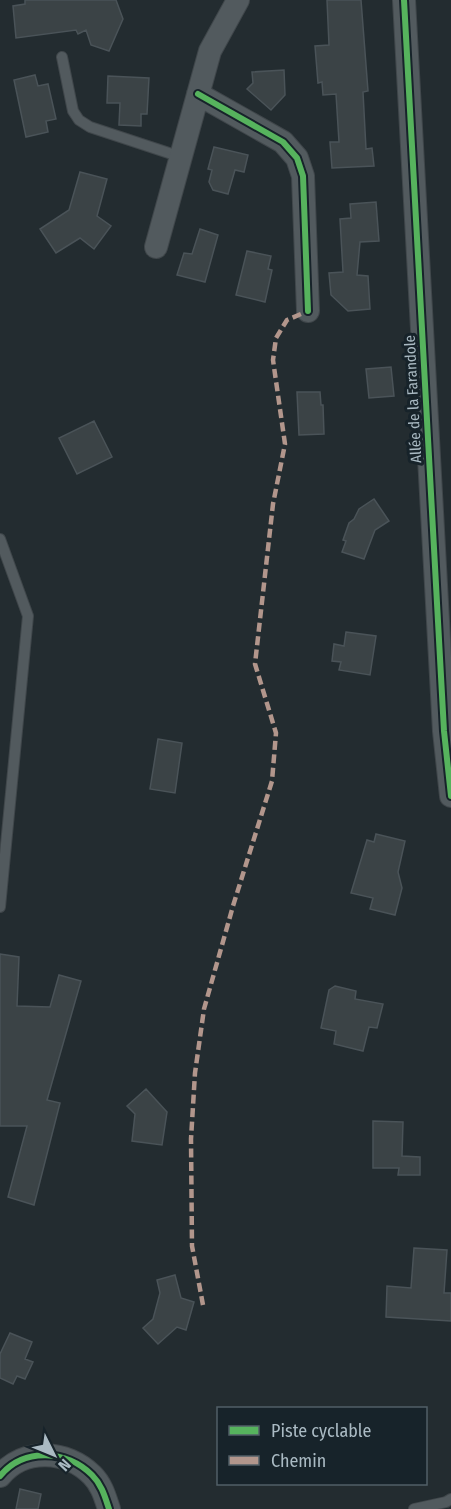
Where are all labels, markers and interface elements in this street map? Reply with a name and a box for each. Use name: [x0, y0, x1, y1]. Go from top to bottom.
street label: Allée de la Farandole: [401, 335, 425, 463]
legend: [217, 1407, 427, 1485]
text: Piste cyclable: [271, 1420, 371, 1442]
north arrow: [24, 1425, 84, 1485]
text: Chemin: [271, 1450, 326, 1472]
text: N: [54, 1455, 75, 1475]

